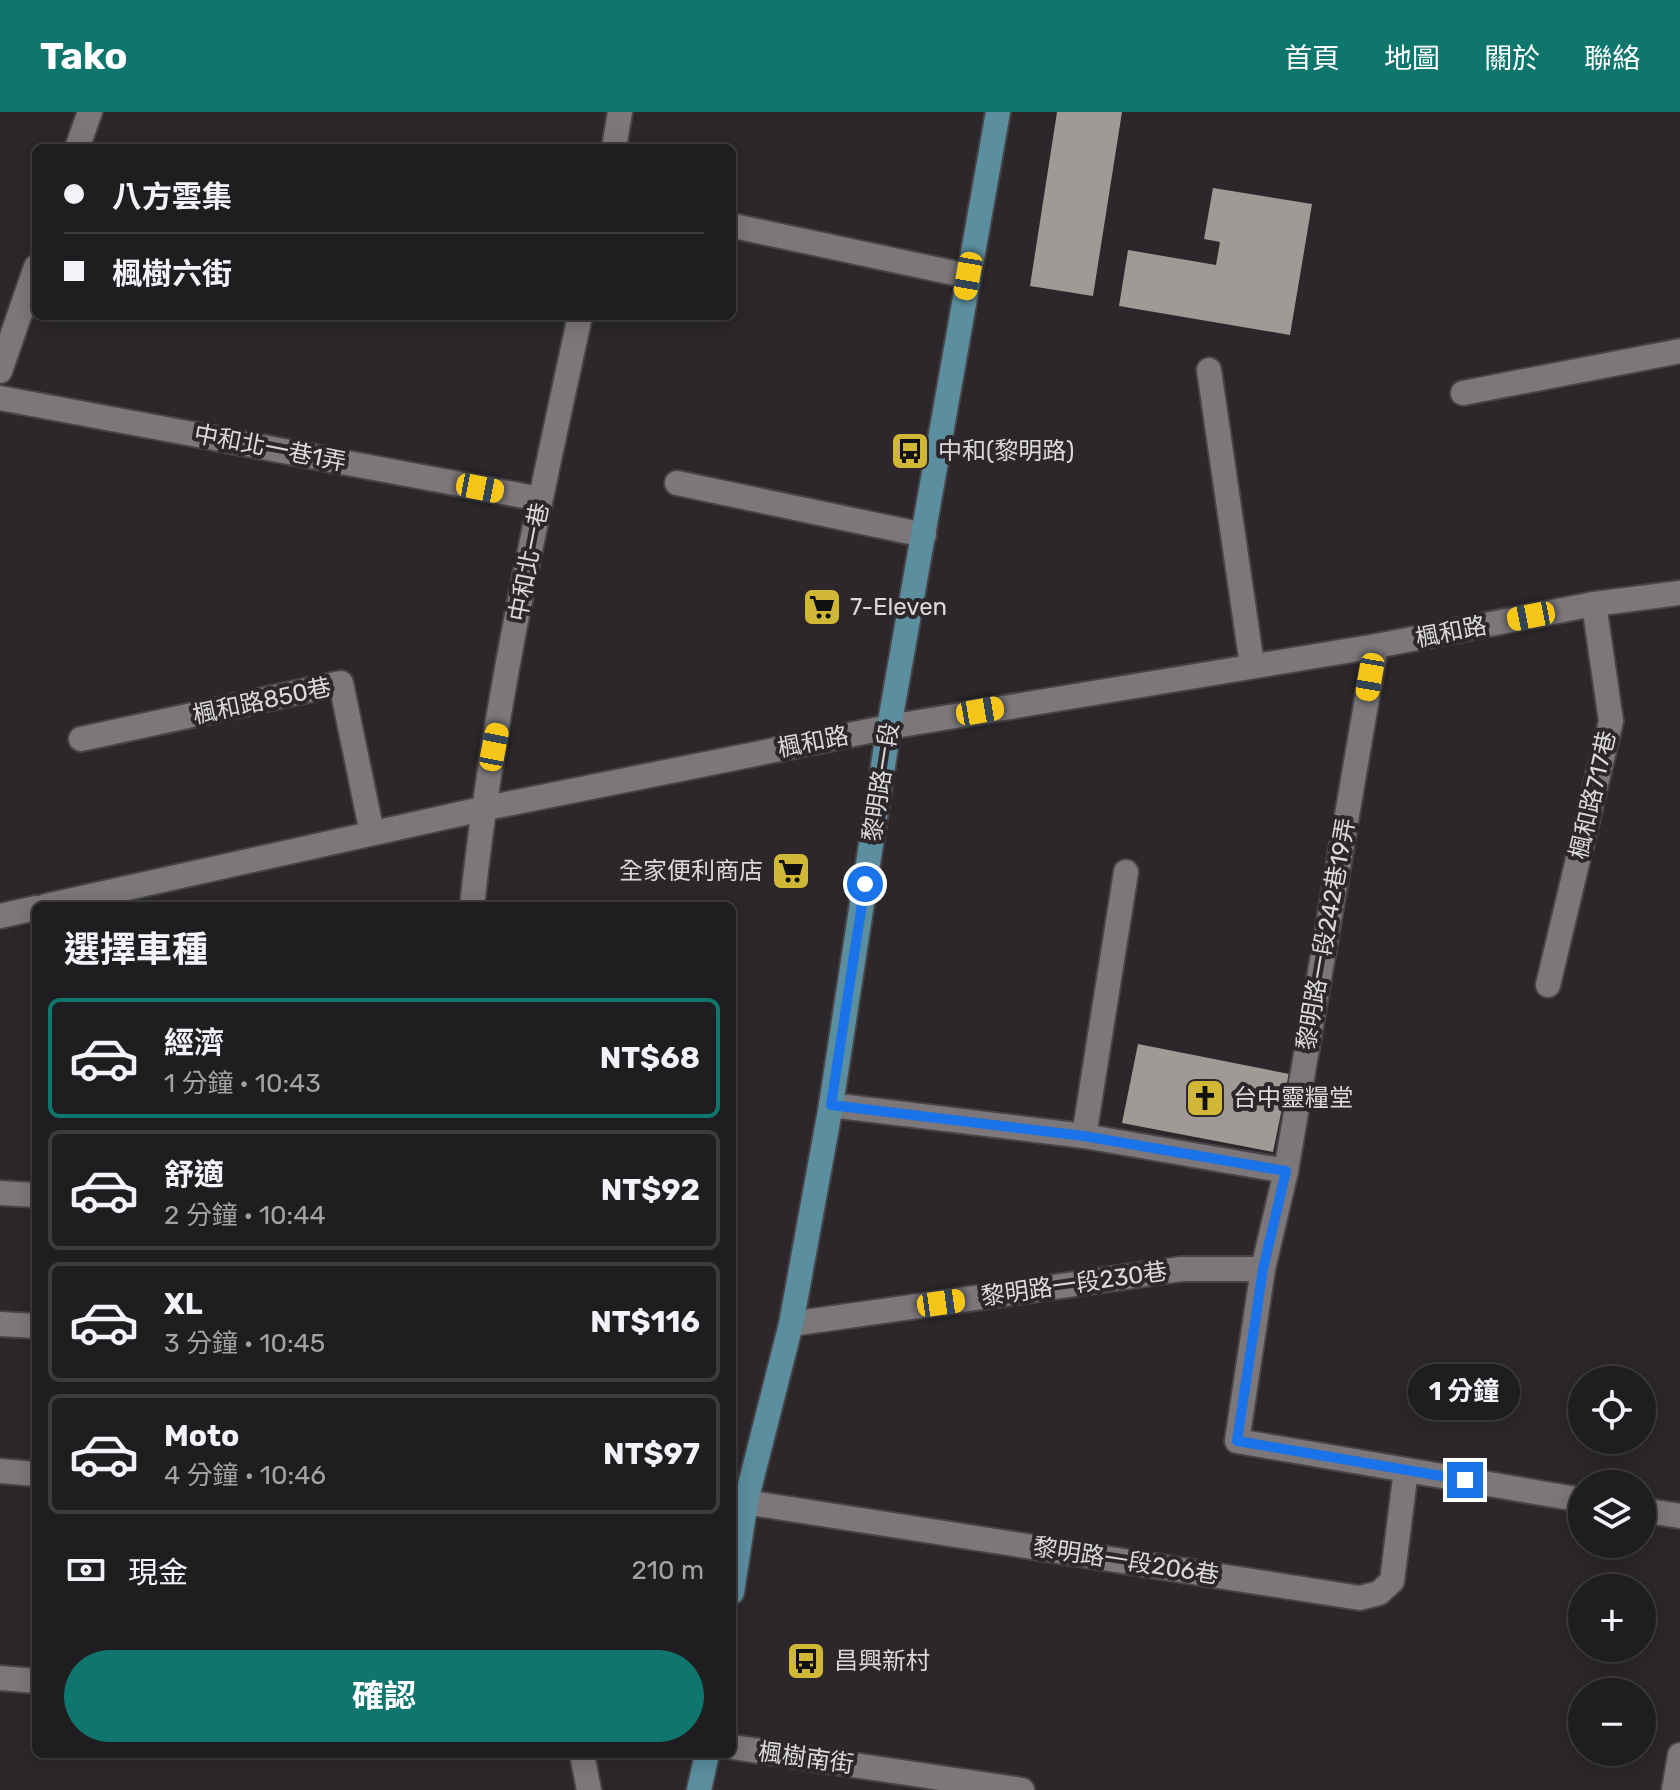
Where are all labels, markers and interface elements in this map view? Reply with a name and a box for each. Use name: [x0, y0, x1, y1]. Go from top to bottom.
text: Tako: [40, 33, 128, 79]
text: 首頁: [1284, 42, 1340, 75]
text: 地圖: [1384, 42, 1440, 75]
text: 關於: [1484, 42, 1540, 75]
text: 聯絡: [1584, 42, 1640, 75]
text: 八方雲集: [112, 179, 232, 215]
car: [952, 250, 984, 302]
text: 楓樹六街: [112, 256, 232, 292]
street label: 中和北一巷1弄: [192, 420, 348, 476]
bus stop icon: 中和(黎明路): [889, 430, 931, 472]
place label: 中和(黎明路): [938, 437, 1074, 465]
car: [454, 472, 506, 504]
street label: 中和北一巷: [504, 500, 554, 624]
supermarket icon: 7-Eleven: [801, 586, 843, 628]
place label: 7-Eleven: [850, 593, 947, 621]
car: [1505, 600, 1557, 632]
street label: 楓和路: [1413, 611, 1489, 653]
car: [1354, 651, 1386, 703]
street label: 楓和路850巷: [190, 673, 334, 729]
car: [954, 695, 1006, 727]
car: [478, 721, 510, 773]
street label: 楓和路: [775, 721, 851, 763]
street label: 黎明路一段: [858, 721, 904, 843]
street label: 楓和路717巷: [1565, 728, 1621, 862]
street label: 黎明路一段242巷19弄: [1292, 816, 1360, 1052]
supermarket icon: 全家便利商店: [770, 850, 812, 892]
place label: 全家便利商店: [619, 857, 763, 885]
route start: [847, 866, 883, 902]
text: 選擇車種: [64, 928, 208, 971]
icon: car: [68, 1022, 140, 1094]
text: 經濟: [164, 1025, 224, 1061]
text: NT$68: [600, 1040, 700, 1076]
text: 1 分鐘 · 10:43: [164, 1068, 321, 1099]
church icon: 台中靈糧堂: [1184, 1077, 1226, 1119]
place label: 台中靈糧堂: [1233, 1084, 1353, 1112]
icon: car: [68, 1154, 140, 1226]
text: 舒適: [164, 1157, 224, 1193]
text: NT$92: [601, 1172, 700, 1208]
text: 2 分鐘 · 10:44: [164, 1200, 326, 1231]
street label: 黎明路一段230巷: [979, 1257, 1169, 1311]
icon: car: [68, 1286, 140, 1358]
text: XL: [164, 1286, 203, 1322]
car: [916, 1288, 966, 1318]
text: NT$116: [590, 1304, 700, 1340]
text: 3 分鐘 · 10:45: [164, 1328, 325, 1359]
callout: 1 分鐘: [1409, 1364, 1521, 1420]
map controls: [1568, 1366, 1656, 1766]
button: locate: [1568, 1366, 1656, 1454]
text: 1 分鐘: [1429, 1376, 1499, 1407]
icon: car: [68, 1418, 140, 1490]
text: Moto: [164, 1418, 239, 1454]
text: NT$97: [603, 1436, 700, 1472]
text: 4 分鐘 · 10:46: [164, 1460, 326, 1491]
route end: [1447, 1462, 1483, 1498]
button: layers: [1568, 1470, 1656, 1558]
street label: 黎明路一段206巷: [1031, 1532, 1221, 1590]
icon: cash: [64, 1548, 108, 1592]
text: 現金: [128, 1555, 188, 1591]
text: 210 m: [632, 1555, 704, 1586]
button: +: [1568, 1574, 1656, 1662]
bus stop icon: 昌興新村: [785, 1640, 827, 1682]
place label: 昌興新村: [834, 1647, 930, 1675]
button: 確認: [64, 1650, 704, 1742]
button: −: [1568, 1678, 1656, 1766]
street label: 楓樹南街: [757, 1737, 855, 1779]

